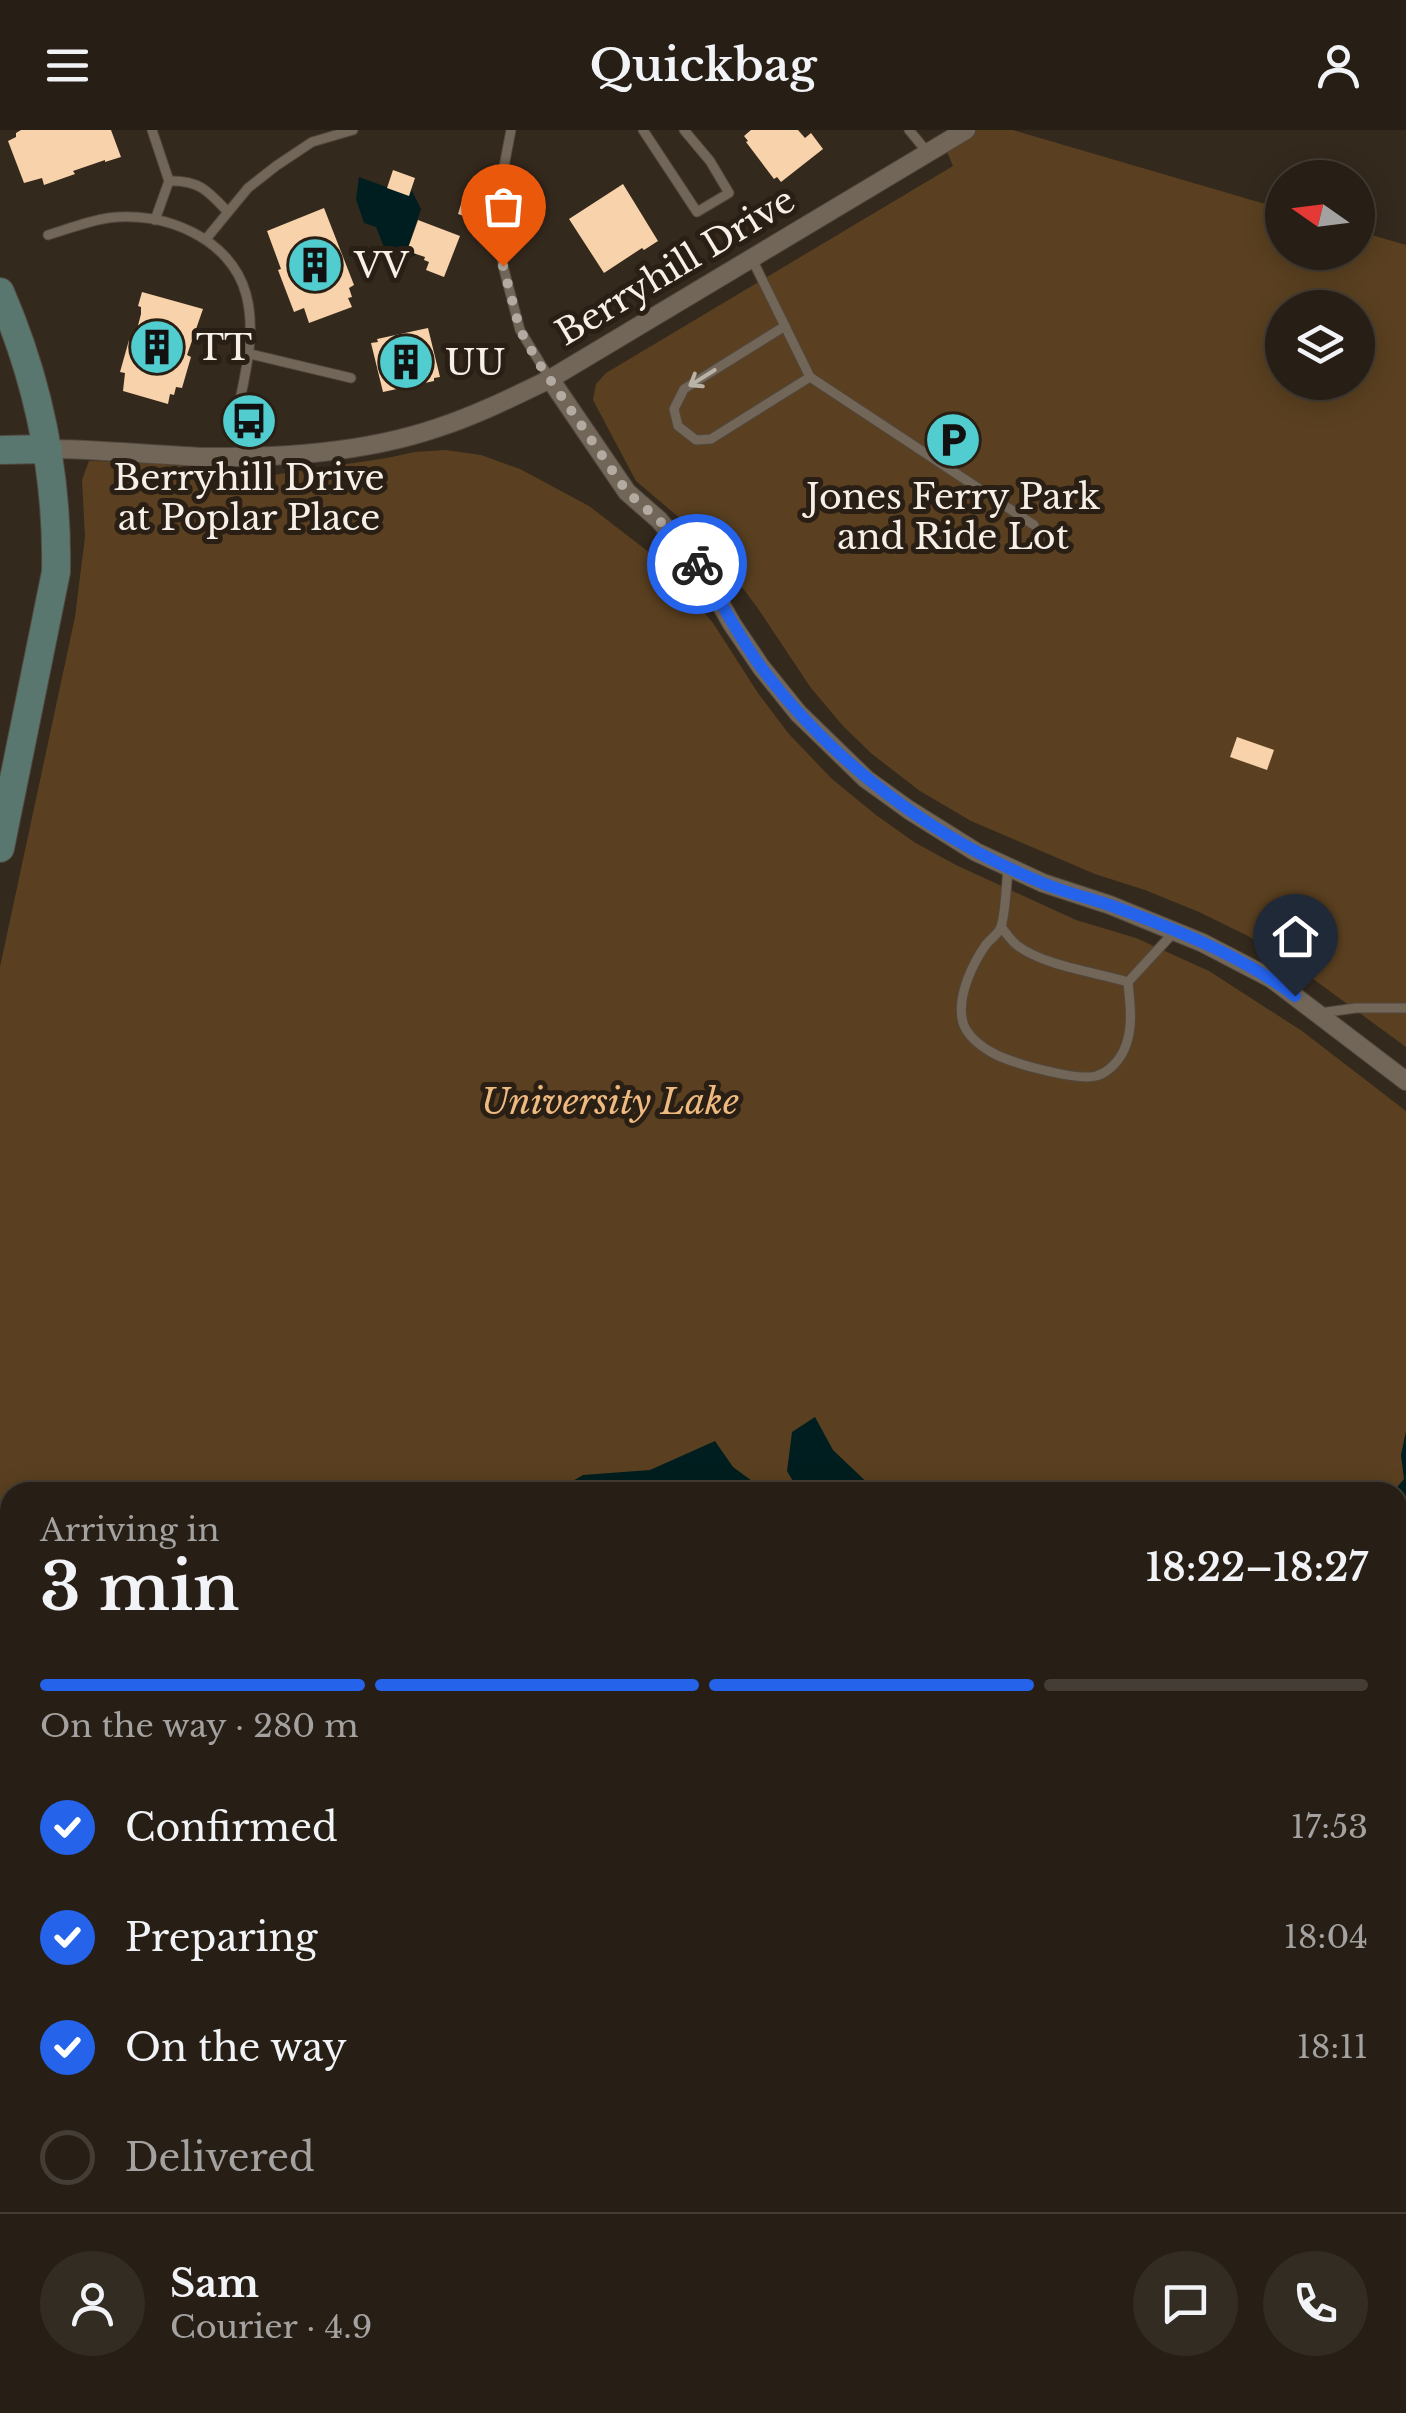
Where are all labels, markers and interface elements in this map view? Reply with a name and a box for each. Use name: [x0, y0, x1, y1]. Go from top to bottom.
text: Quickbag: [589, 37, 817, 93]
icon: menu: [40, 38, 95, 93]
icon: person: [1311, 38, 1366, 93]
north arrow: [1265, 160, 1375, 270]
map controls: [1265, 160, 1375, 400]
pin: [461, 164, 546, 267]
street label: Berryhill Drive: [548, 178, 802, 354]
icon: bag: [476, 179, 531, 234]
building icon: VV: [285, 235, 345, 295]
place label: VV: [353, 244, 409, 287]
button: layers: [1265, 290, 1375, 400]
building icon: TT: [127, 317, 187, 377]
place label: TT: [196, 326, 252, 369]
building icon: UU: [376, 332, 436, 392]
place label: UU: [445, 341, 505, 384]
one-way arrow: [689, 368, 717, 388]
bus stop icon: Berryhill Drive at Poplar Place: [219, 391, 279, 451]
parking icon: Jones Ferry Park and Ride Lot: [923, 410, 983, 470]
place label: Berryhill Drive at Poplar Place: [113, 456, 385, 539]
place label: Jones Ferry Park and Ride Lot: [802, 475, 1100, 558]
courier: [647, 514, 747, 614]
icon: bike: [670, 537, 725, 592]
pin: [1253, 894, 1338, 997]
icon: home: [1268, 909, 1323, 964]
park label: University Lake: [481, 1080, 739, 1123]
text: Arriving in: [40, 1510, 219, 1550]
text: 18:22–18:27: [1145, 1544, 1368, 1591]
text: 3 min: [40, 1547, 240, 1628]
text: On the way · 280 m: [40, 1706, 359, 1746]
icon: check: [40, 1800, 95, 1855]
text: Confirmed: [125, 1804, 338, 1851]
text: 17:53: [1291, 1807, 1368, 1847]
icon: check: [40, 1910, 95, 1965]
text: Preparing: [125, 1914, 317, 1961]
text: 18:04: [1284, 1917, 1368, 1957]
icon: check: [40, 2020, 95, 2075]
text: On the way: [125, 2024, 347, 2071]
text: 18:11: [1297, 2027, 1368, 2067]
text: Delivered: [125, 2134, 315, 2181]
button: person: [40, 2251, 145, 2356]
button: chat: [1133, 2251, 1238, 2356]
button: phone: [1263, 2251, 1368, 2356]
text: Sam: [170, 2260, 259, 2307]
text: Courier · 4.9: [170, 2307, 372, 2347]

